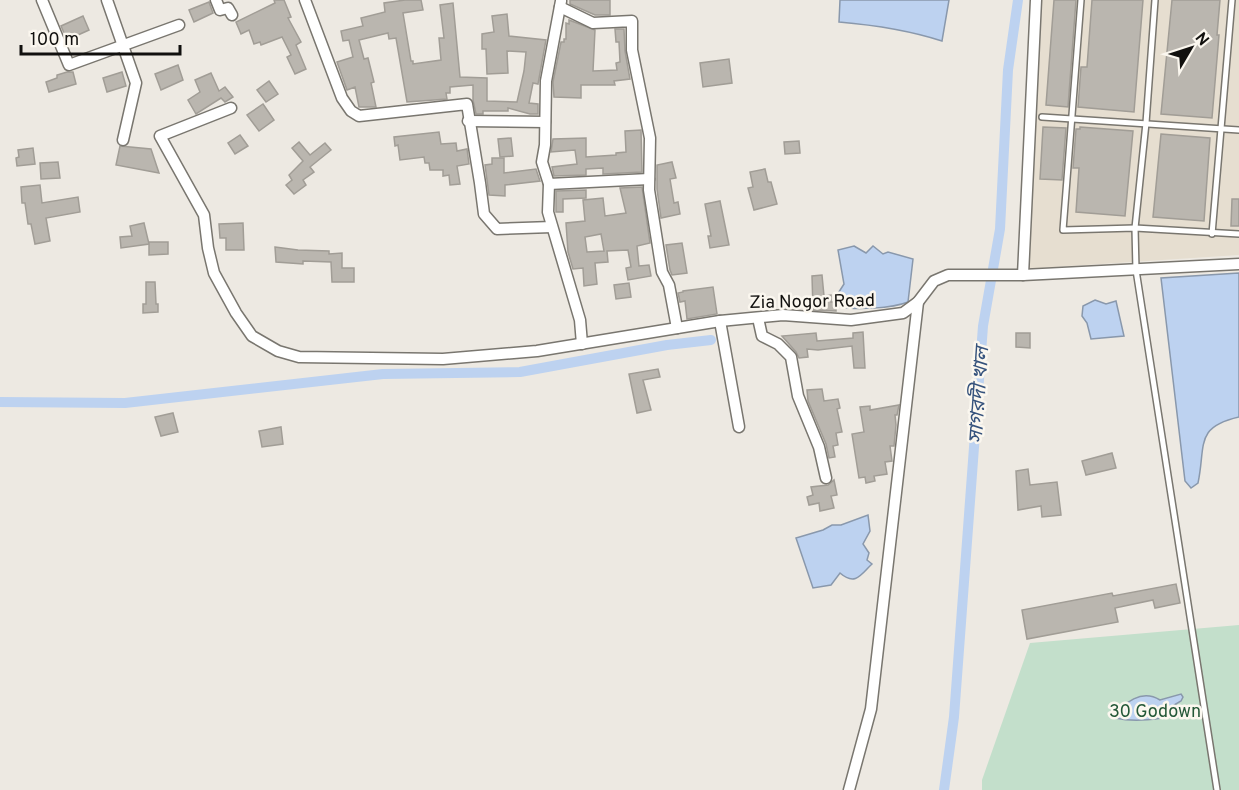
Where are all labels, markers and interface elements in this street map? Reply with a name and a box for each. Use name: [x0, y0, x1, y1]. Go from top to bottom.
scale bar: [21, 18, 180, 56]
north arrow: [1161, 18, 1221, 78]
text: 100 m: [30, 29, 79, 52]
text: N: [1190, 29, 1212, 51]
street label: Zia Nogor Road: [749, 290, 875, 315]
water label: সাগরদী খাল: [963, 343, 997, 444]
park label: 30 Godown: [1109, 701, 1201, 724]

